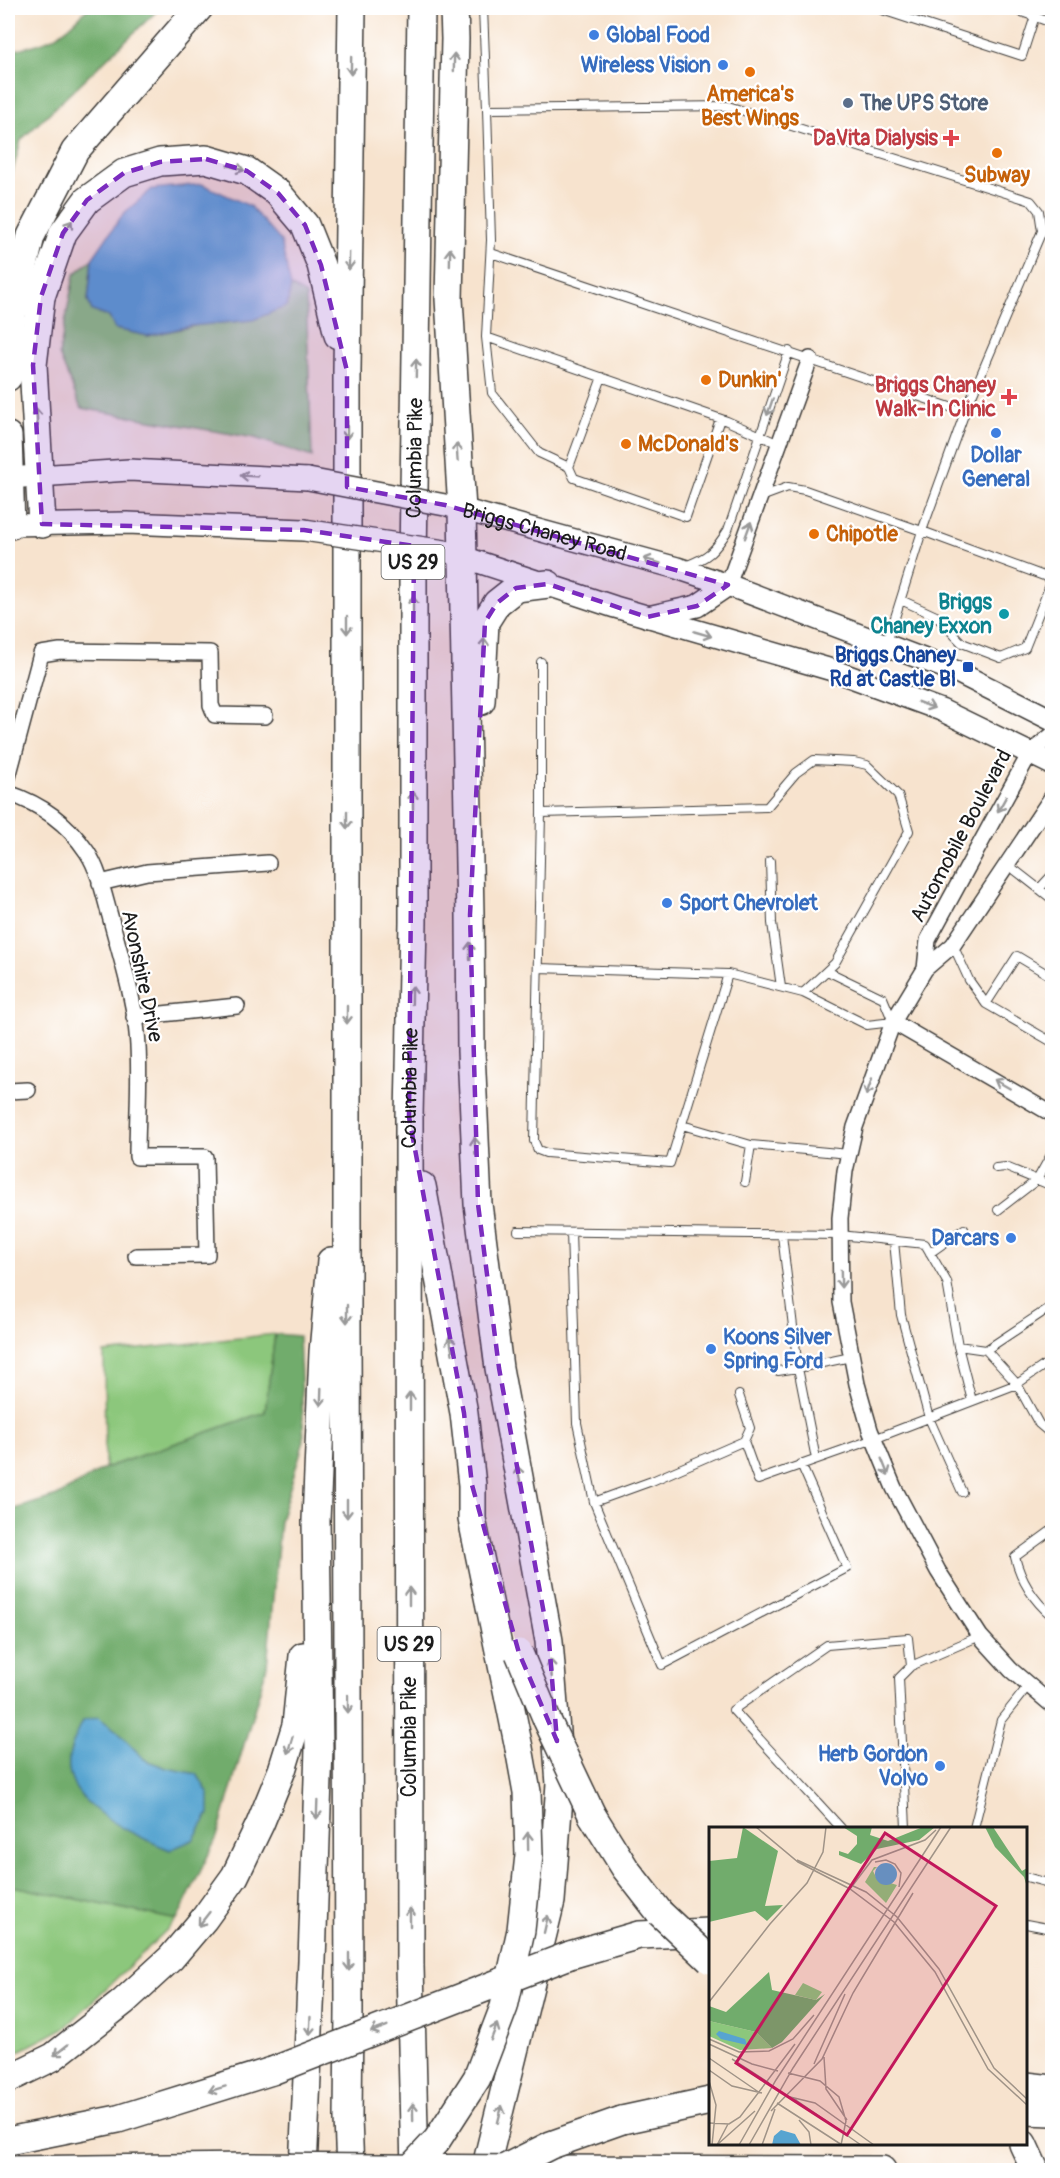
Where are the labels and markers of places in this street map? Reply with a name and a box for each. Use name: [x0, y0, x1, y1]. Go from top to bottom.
place label: Global Food: [606, 22, 710, 49]
marker: Global Food: [587, 28, 601, 42]
place label: Wireless Vision: [581, 52, 711, 79]
marker: Wireless Vision: [716, 58, 730, 72]
marker: America's Best Wings: [743, 65, 757, 79]
place label: America's Best Wings: [701, 81, 800, 132]
place label: The UPS Store: [859, 90, 989, 117]
marker: The UPS Store: [841, 96, 855, 110]
place label: DaVita Dialysis: [813, 125, 939, 152]
marker: DaVita Dialysis: [942, 129, 960, 147]
marker: Subway: [990, 146, 1004, 160]
place label: Subway: [964, 162, 1030, 189]
place label: Dunkin': [718, 367, 782, 394]
place label: Briggs Chaney Walk-In Clinic: [875, 372, 996, 423]
marker: Dunkin': [699, 373, 713, 387]
marker: Briggs Chaney Walk-In Clinic: [1000, 388, 1018, 406]
marker: Dollar General: [989, 426, 1003, 440]
place label: McDonald's: [638, 431, 739, 458]
marker: McDonald's: [619, 437, 633, 451]
place label: Dollar General: [962, 442, 1030, 493]
place label: Chipotle: [826, 521, 898, 548]
marker: Chipotle: [807, 527, 821, 541]
place label: Briggs Chaney Exxon: [870, 589, 993, 640]
marker: Briggs Chaney Exxon: [997, 607, 1011, 621]
place label: Briggs Chaney Rd at Castle Bl: [829, 642, 956, 693]
marker: Briggs Chaney Rd at Castle Bl: [961, 660, 975, 674]
place label: Sport Chevrolet: [679, 890, 818, 917]
marker: Sport Chevrolet: [660, 896, 674, 910]
place label: Darcars: [931, 1225, 1000, 1252]
marker: Darcars: [1004, 1231, 1018, 1245]
place label: Koons Silver Spring Ford: [723, 1324, 832, 1375]
marker: Koons Silver Spring Ford: [704, 1342, 718, 1356]
place label: Herb Gordon Volvo: [818, 1741, 929, 1792]
marker: Herb Gordon Volvo: [933, 1759, 947, 1773]

